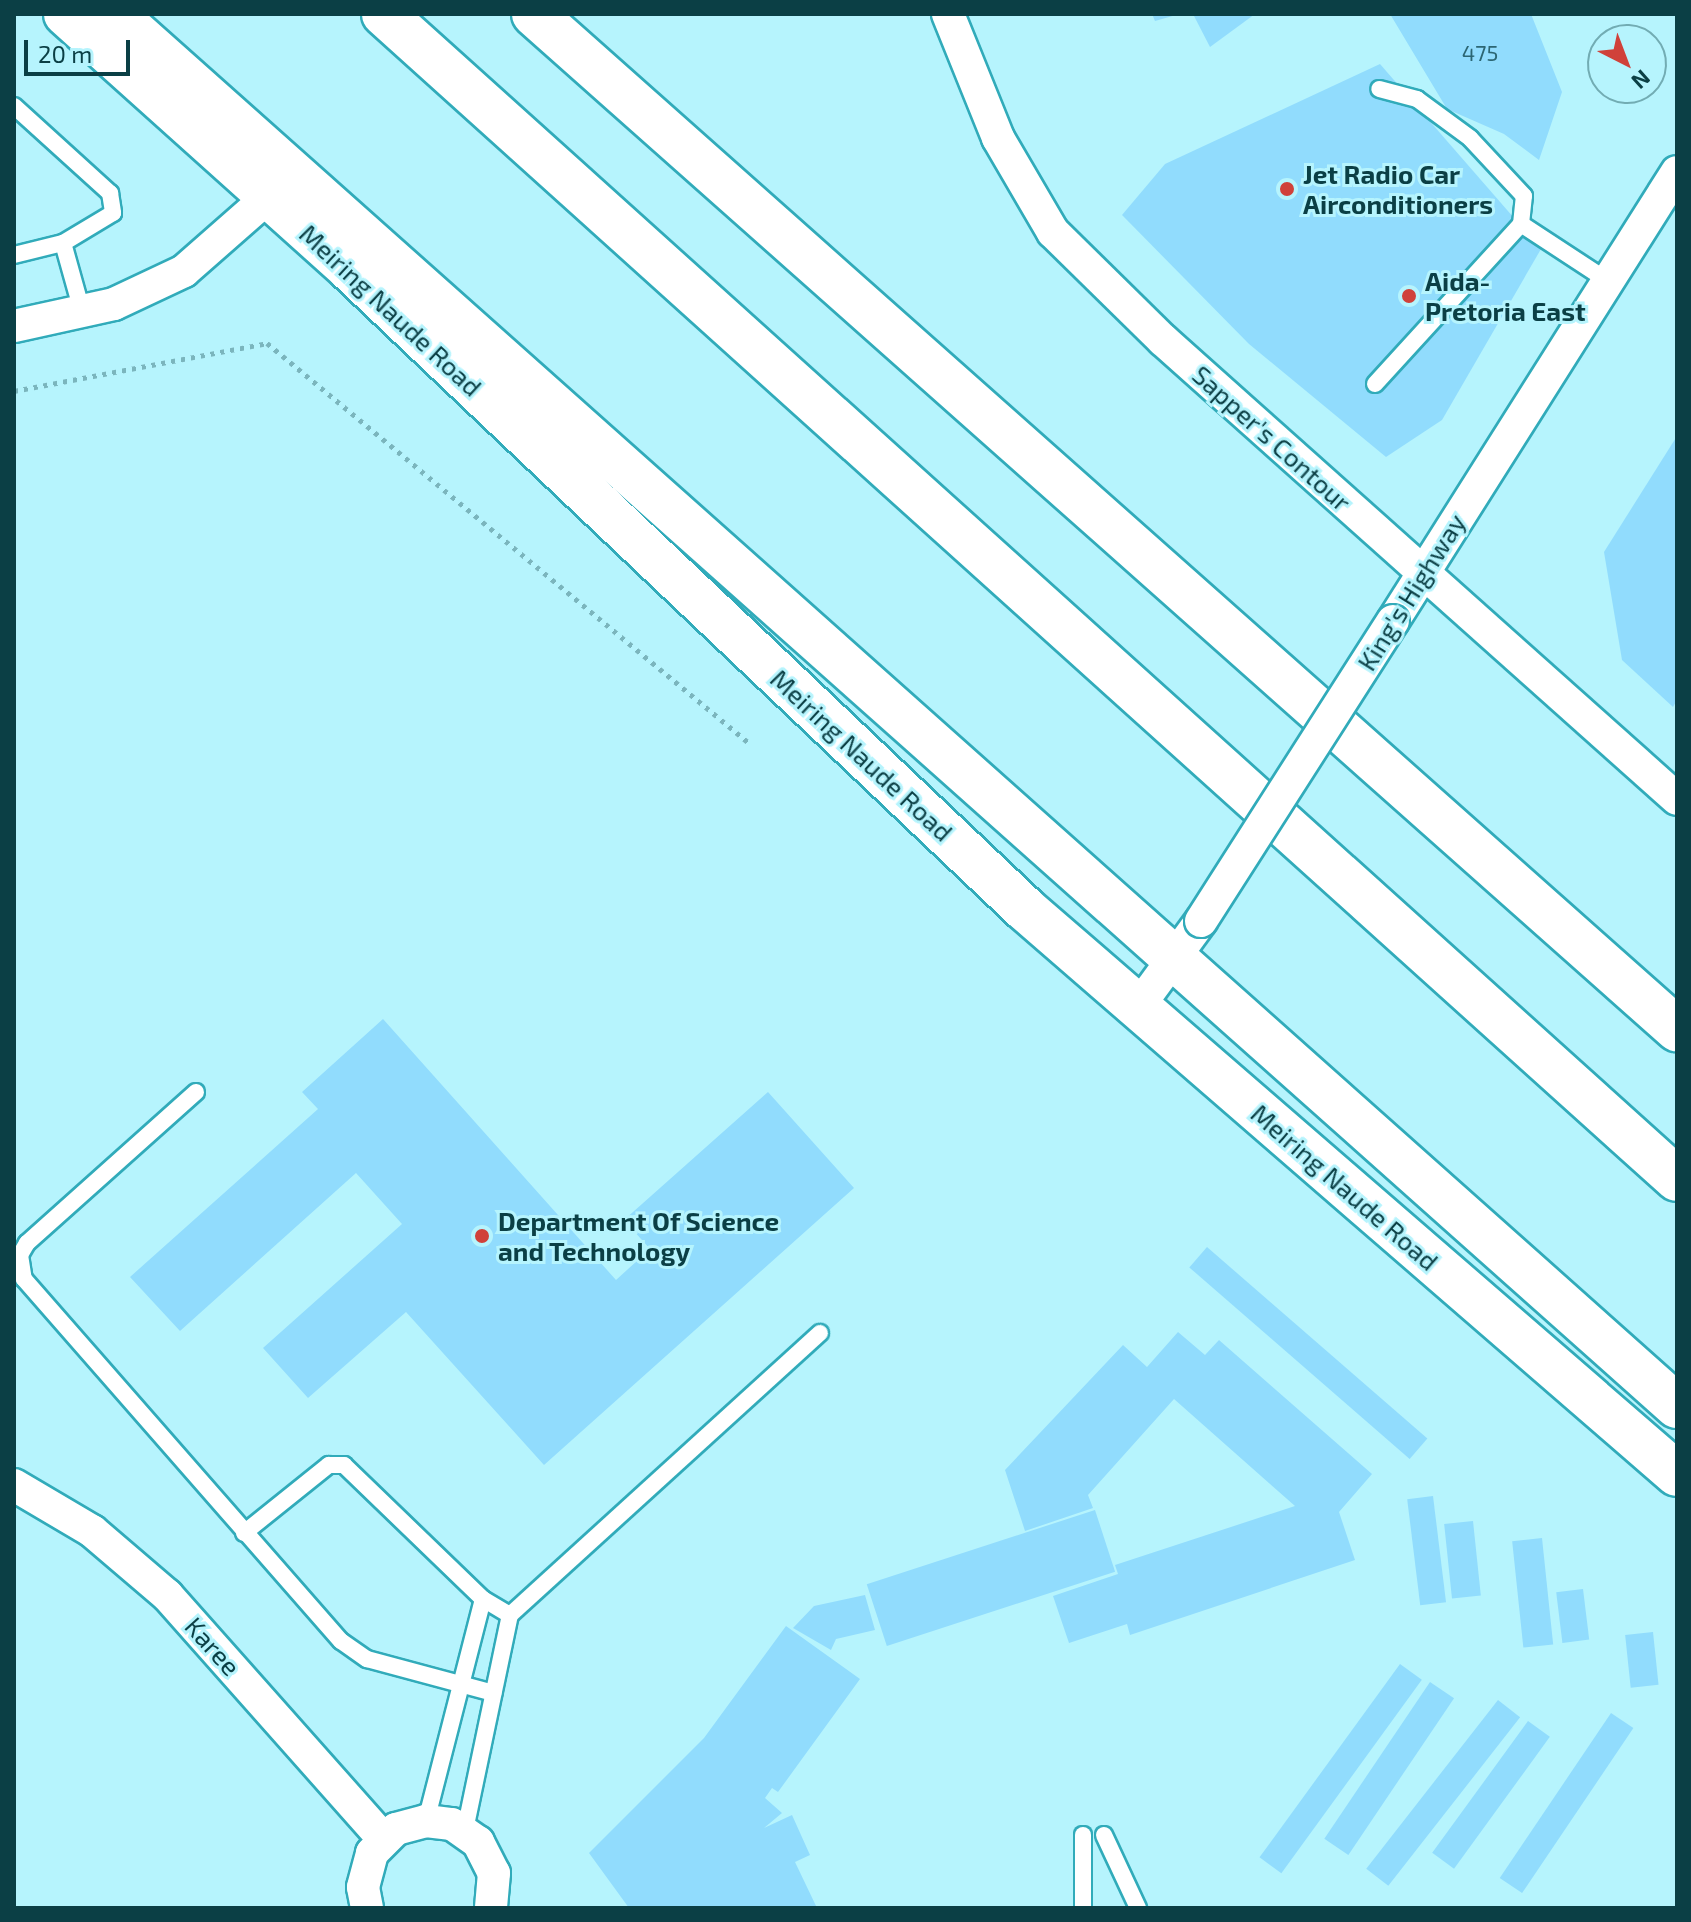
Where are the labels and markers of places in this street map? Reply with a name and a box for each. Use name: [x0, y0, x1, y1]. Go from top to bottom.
place label: Jet Radio Car Airconditioners: [1303, 158, 1493, 220]
marker: Jet Radio Car Airconditioners: [1278, 180, 1296, 198]
place label: Aida- Pretoria East: [1425, 265, 1586, 326]
marker: Aida- Pretoria East: [1400, 287, 1418, 305]
place label: Department Of Science and Technology: [498, 1205, 780, 1266]
marker: Department Of Science and Technology: [473, 1227, 491, 1245]

